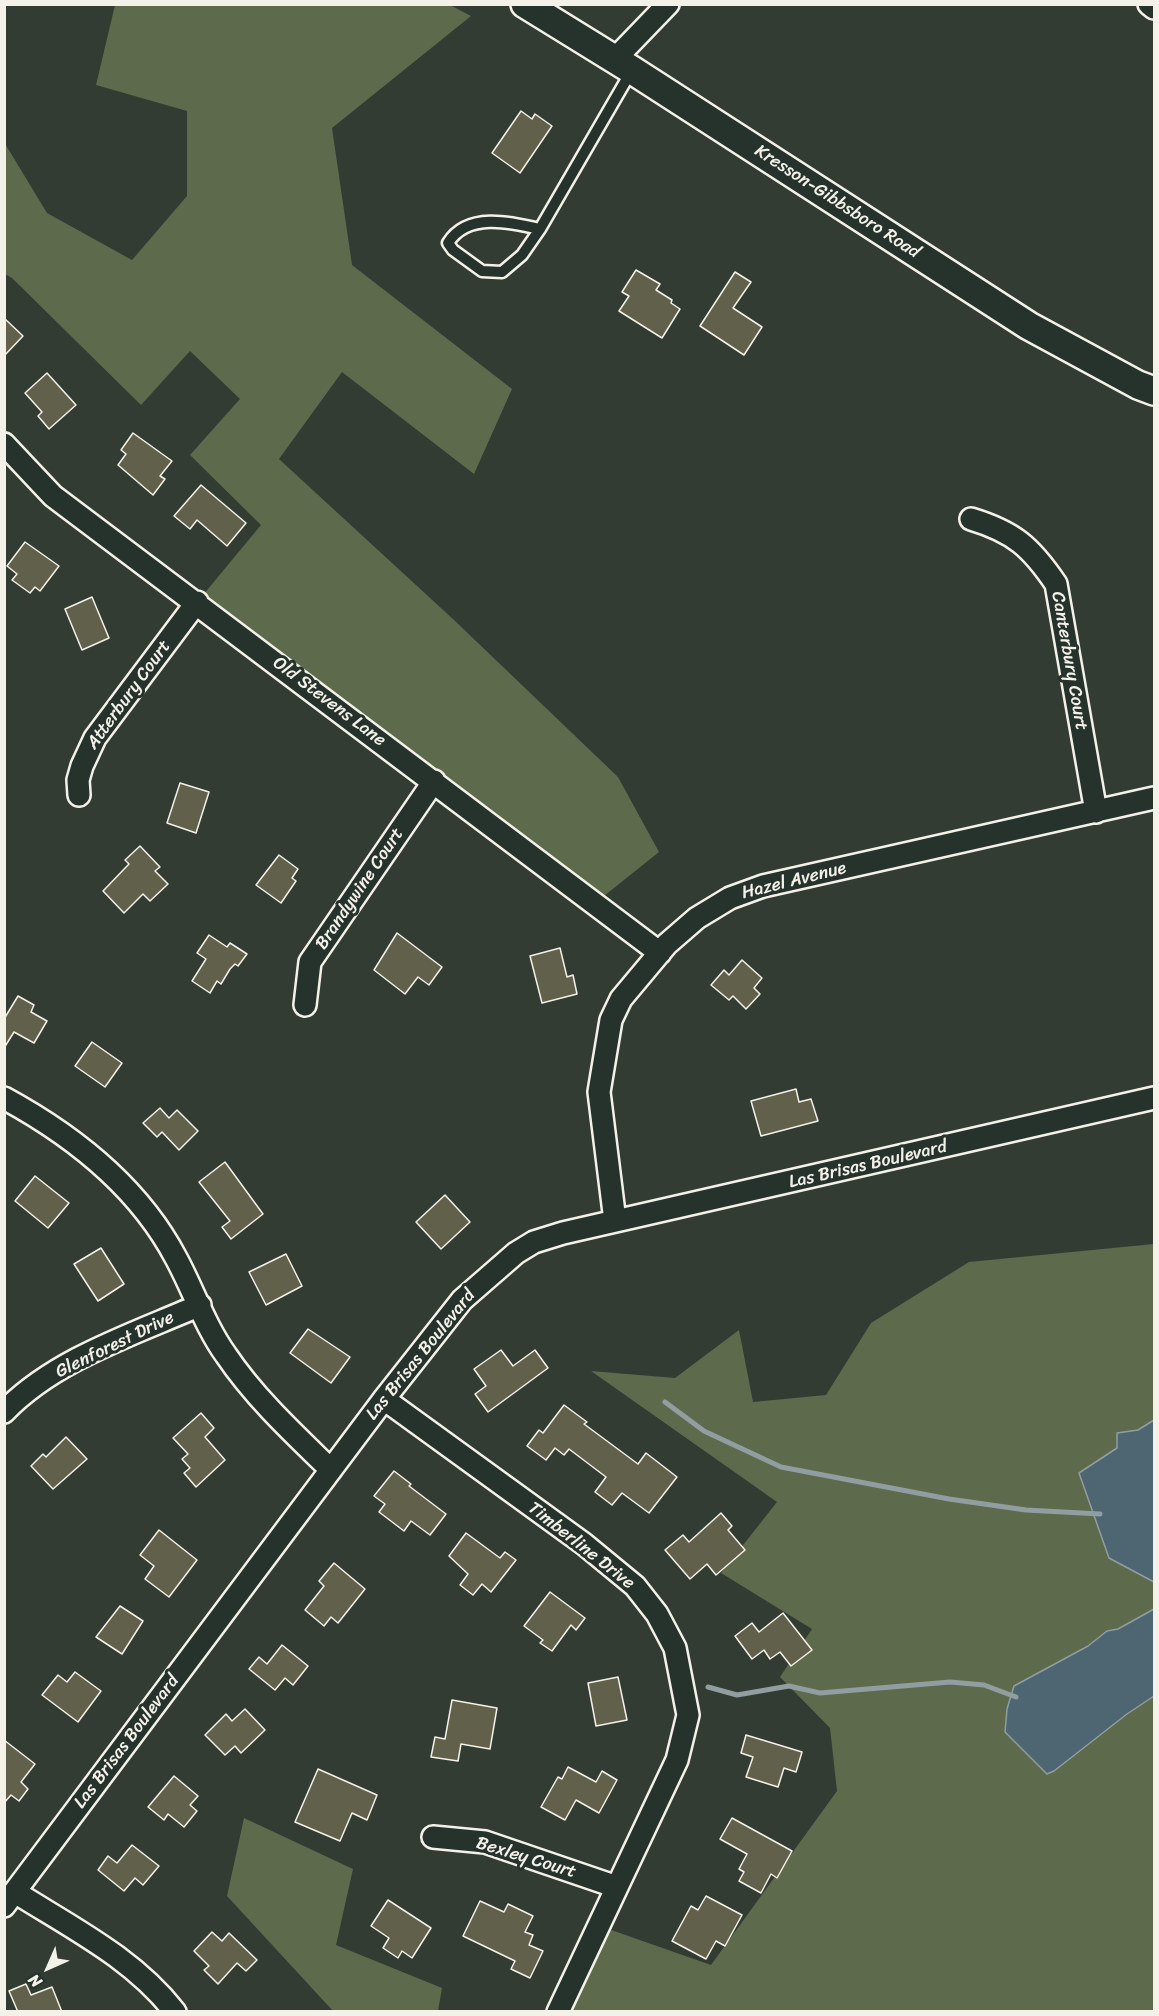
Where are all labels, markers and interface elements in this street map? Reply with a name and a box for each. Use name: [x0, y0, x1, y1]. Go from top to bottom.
street label: Kresson-Gibbsboro Road: [750, 140, 924, 264]
street label: Canterbury Court: [1046, 590, 1092, 732]
street label: Atterbury Court: [82, 636, 176, 754]
street label: Old Stevens Lane: [268, 652, 390, 752]
street label: Brandywine Court: [311, 824, 409, 954]
street label: Hazel Avenue: [740, 858, 848, 904]
street label: Las Brisas Boulevard: [787, 1136, 949, 1194]
street label: Las Brisas Boulevard: [362, 1285, 480, 1425]
street label: Glenforest Drive: [52, 1307, 178, 1383]
street label: Timberline Drive: [523, 1498, 639, 1594]
street label: Las Brisas Boulevard: [70, 1671, 184, 1813]
street label: Bexley Court: [473, 1833, 579, 1883]
north arrow: [18, 1938, 78, 1998]
text: N: [21, 1967, 49, 1995]

